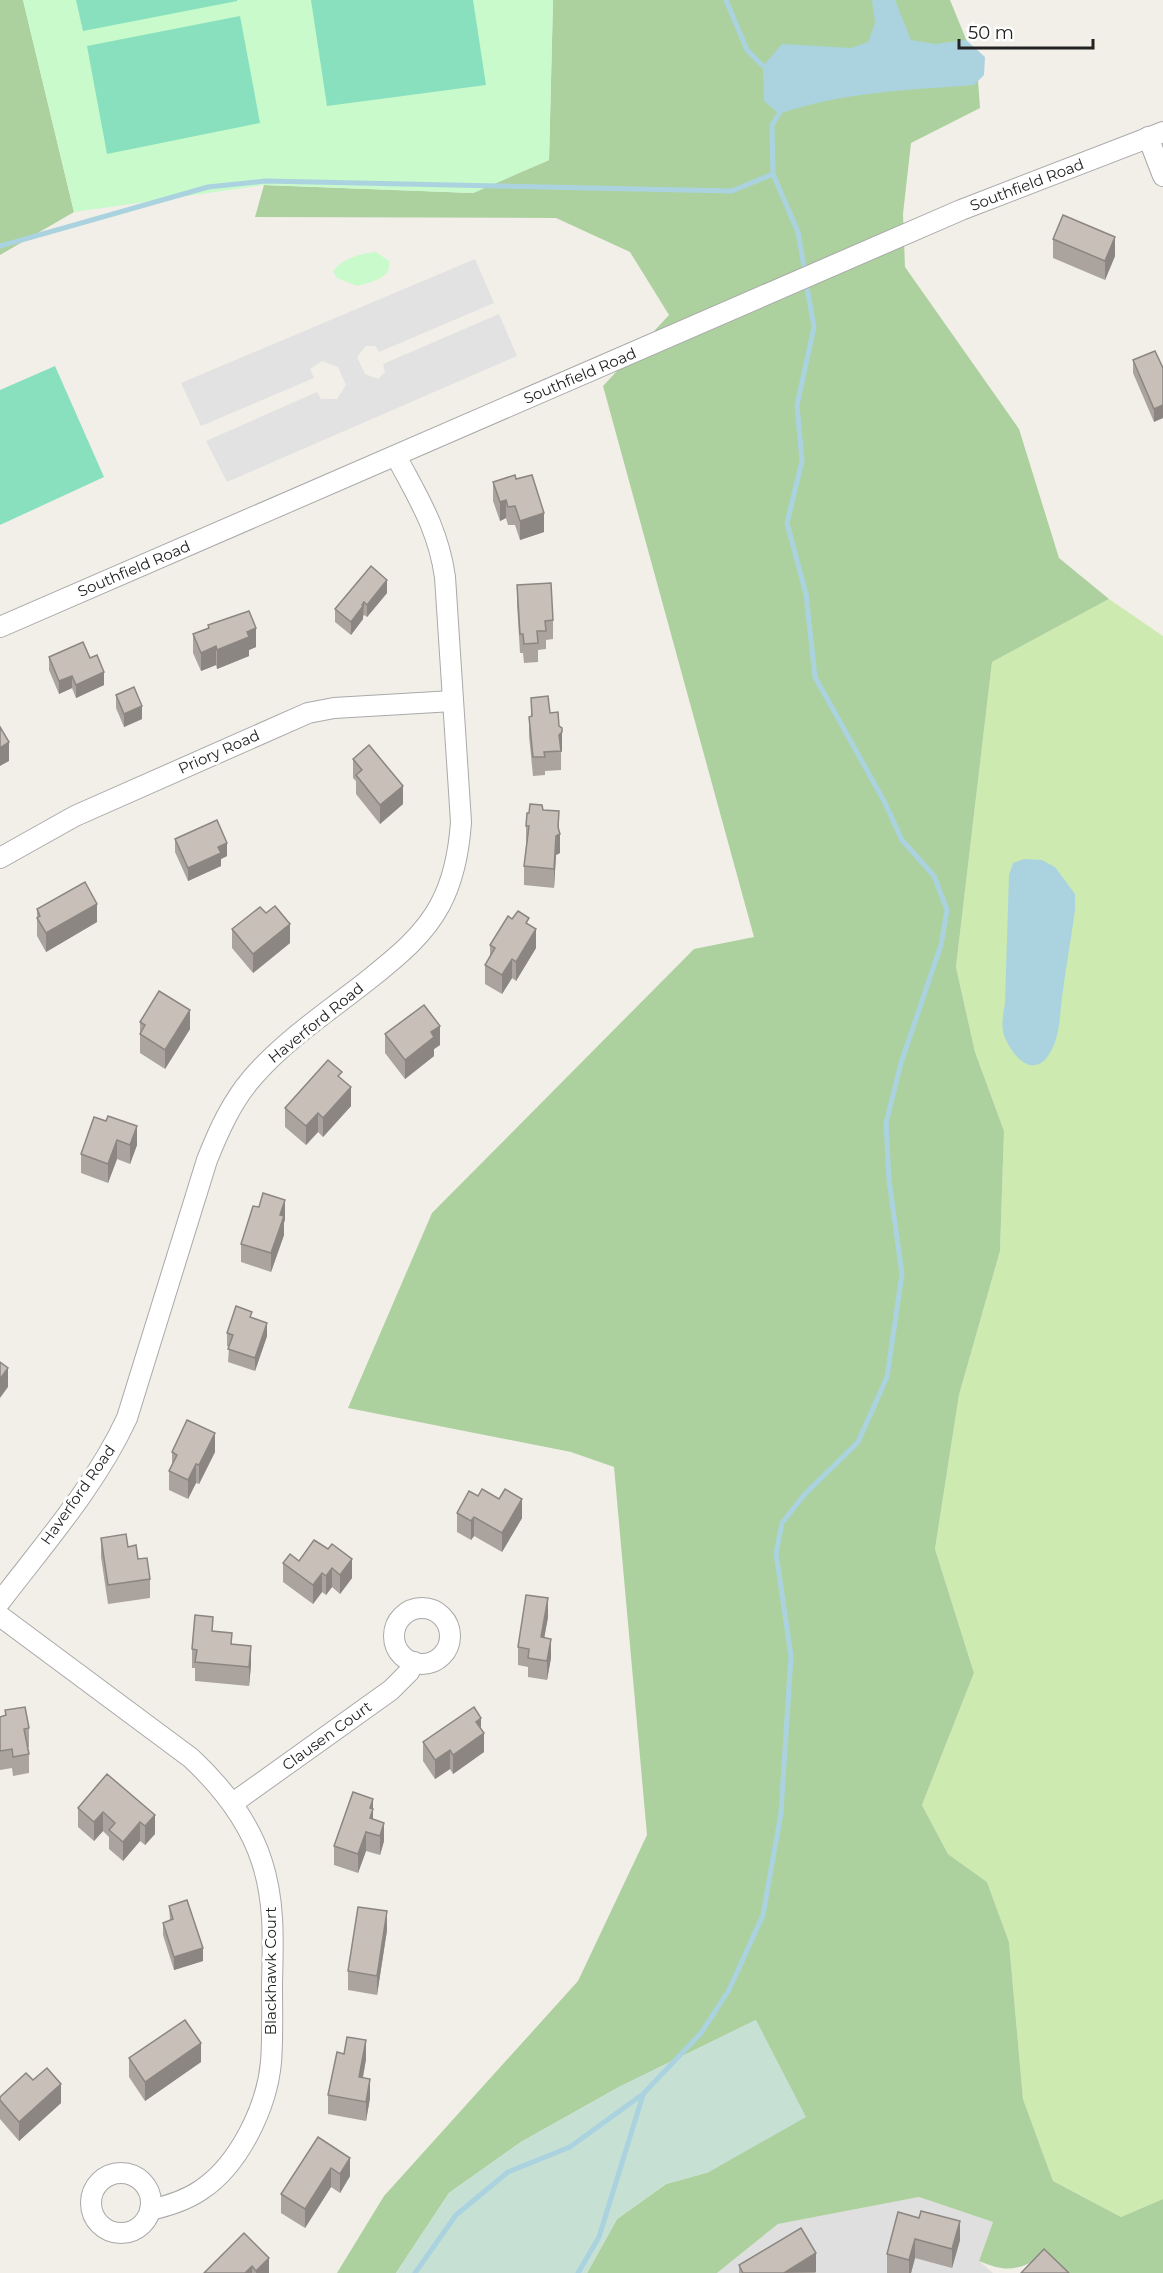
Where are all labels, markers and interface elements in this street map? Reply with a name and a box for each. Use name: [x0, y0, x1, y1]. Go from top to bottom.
scale bar: [959, 12, 1092, 50]
text: 50 m: [968, 22, 1014, 44]
street label: Southfield Road: [967, 154, 1086, 215]
street label: Southfield Road: [521, 343, 639, 408]
street label: Southfield Road: [75, 536, 193, 601]
street label: Priory Road: [175, 725, 262, 778]
street label: Haverford Road: [264, 978, 367, 1067]
street label: Haverford Road: [36, 1441, 119, 1548]
street label: Clausen Court: [278, 1697, 375, 1774]
street label: Blackhawk Court: [261, 1907, 280, 2035]

